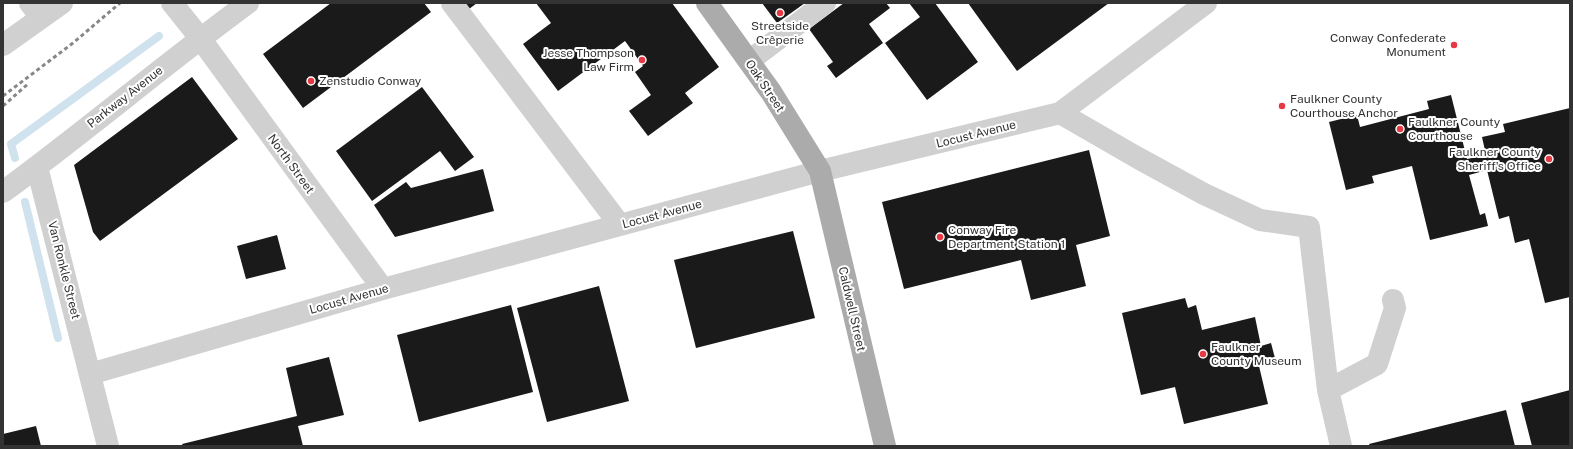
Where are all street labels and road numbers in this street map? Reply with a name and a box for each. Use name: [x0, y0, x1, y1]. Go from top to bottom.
street label: Oak Street: [742, 57, 788, 115]
street label: Parkway Avenue: [84, 63, 166, 131]
street label: Locust Avenue: [935, 117, 1018, 151]
street label: North Street: [265, 132, 317, 197]
street label: Locust Avenue: [621, 197, 703, 231]
street label: Van Ronkle Street: [45, 220, 83, 321]
street label: Caldwell Street: [835, 265, 869, 353]
street label: Locust Avenue: [308, 281, 390, 317]

